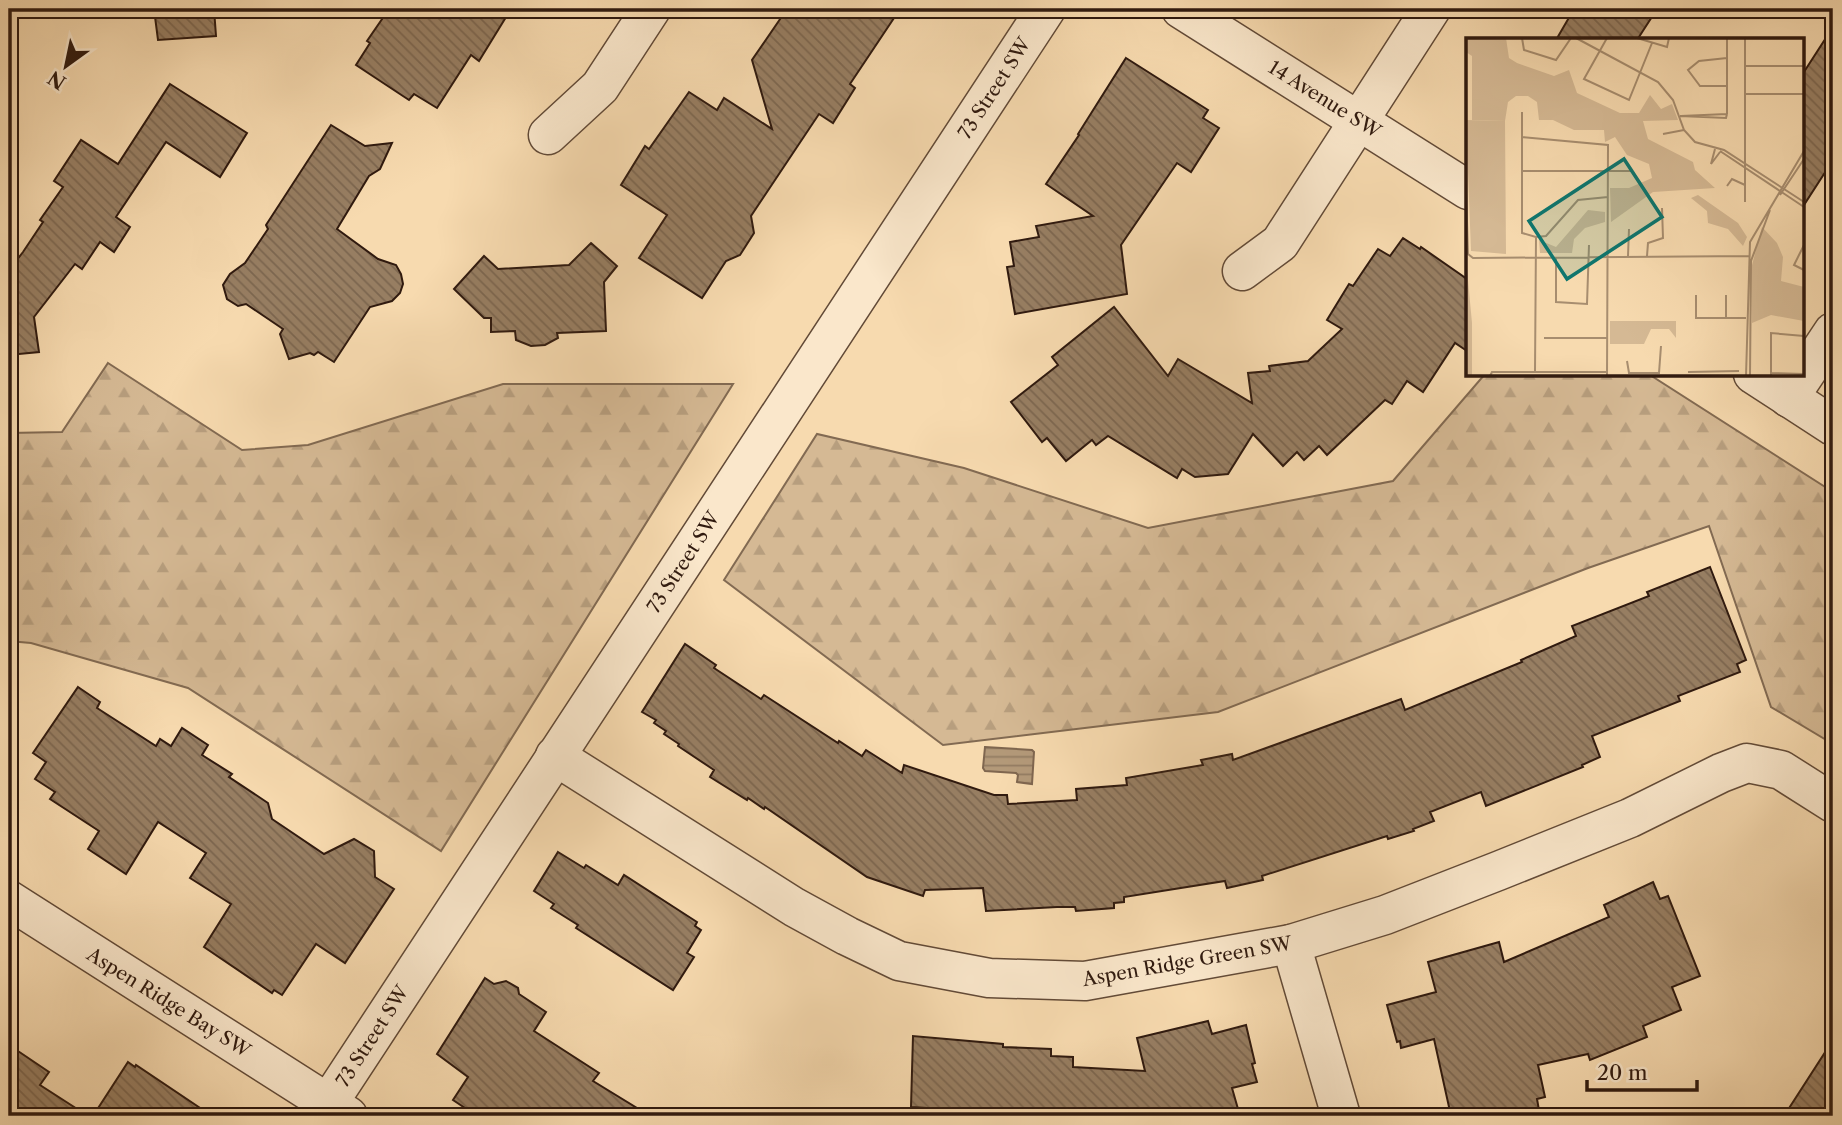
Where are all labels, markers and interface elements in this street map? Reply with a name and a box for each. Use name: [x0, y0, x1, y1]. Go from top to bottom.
north arrow: [32, 32, 102, 102]
street label: 73 Street SW: [953, 32, 1036, 143]
inset map: [1466, 38, 1804, 376]
street label: 14 Avenue SW: [1264, 56, 1386, 144]
text: N: [44, 66, 70, 94]
street label: 73 Street SW: [642, 506, 725, 617]
street label: Aspen Ridge Green SW: [1080, 932, 1295, 991]
street label: Aspen Ridge Bay SW: [82, 942, 256, 1063]
street label: 73 Street SW: [331, 980, 414, 1091]
scale bar: [1587, 1048, 1697, 1092]
text: 20 m: [1597, 1060, 1648, 1085]

